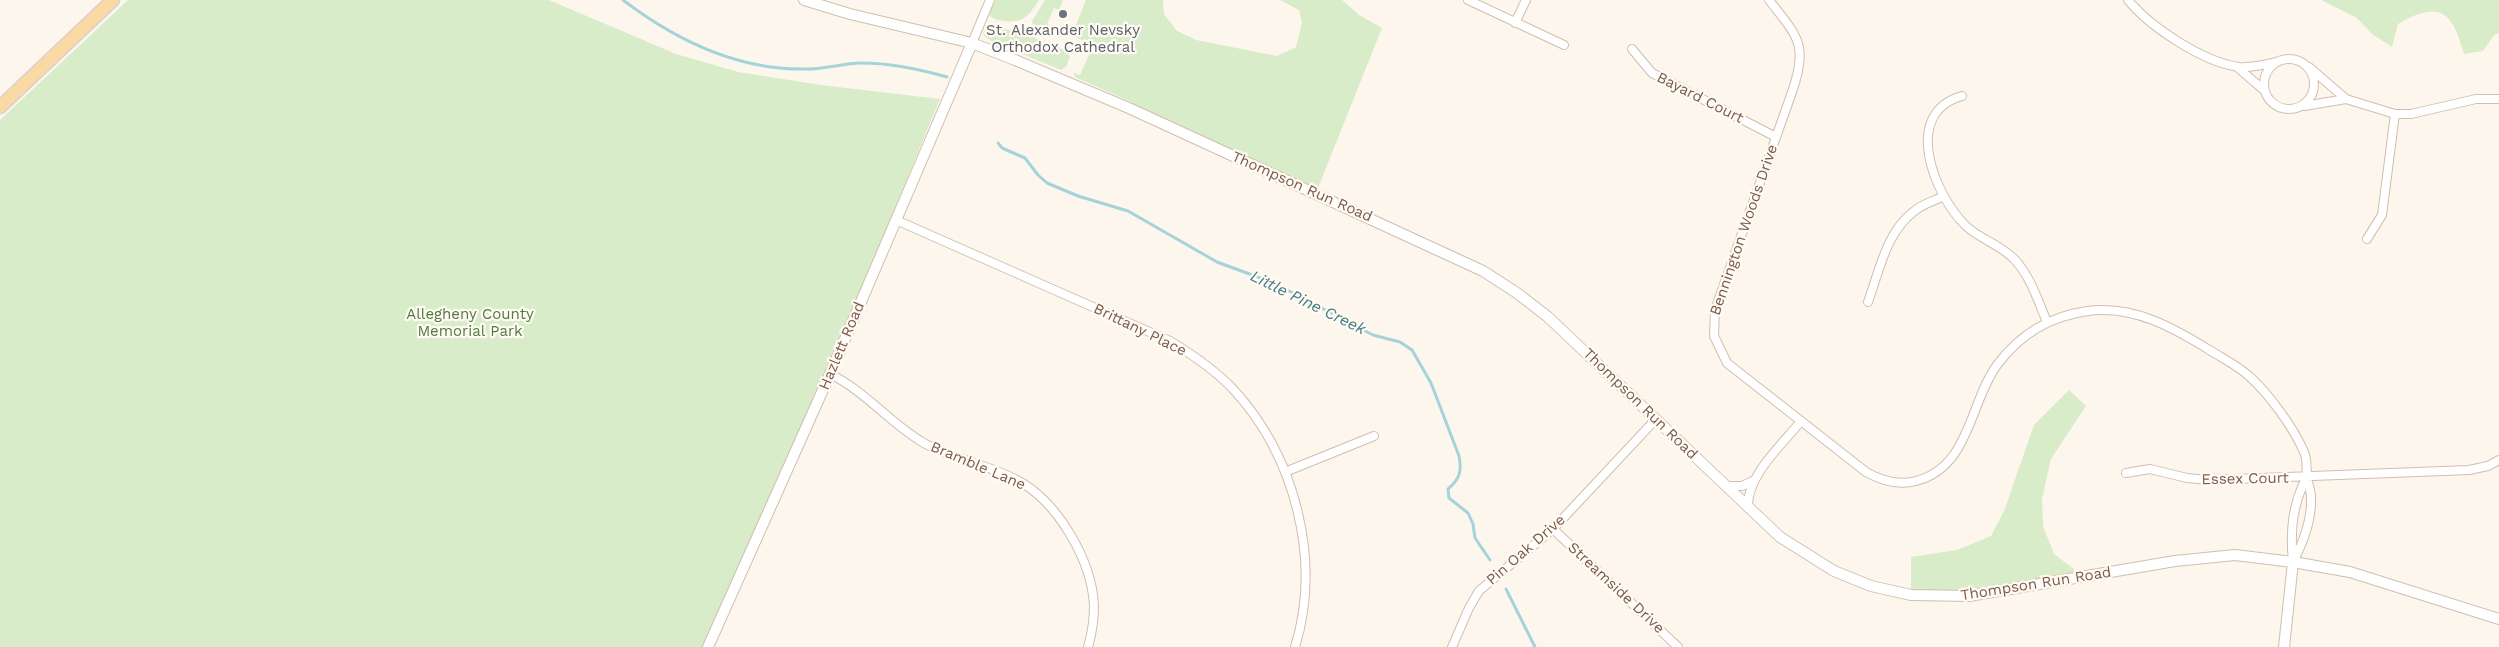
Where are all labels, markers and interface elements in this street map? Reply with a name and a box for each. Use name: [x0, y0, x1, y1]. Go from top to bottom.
marker: St. Alexander Nevsky Orthodox Cathedral: [1057, 8, 1069, 20]
place label: St. Alexander Nevsky Orthodox Cathedral: [986, 22, 1140, 57]
street label: Bayard Court: [1654, 68, 1746, 128]
street label: Bennington Woods Drive: [1706, 142, 1782, 318]
street label: Thompson Run Road: [1229, 148, 1375, 226]
water label: Little Pine Creek: [1247, 267, 1369, 339]
street label: Hazlett Road: [815, 299, 869, 393]
street label: Brittany Place: [1091, 300, 1189, 360]
park label: Allegheny County Memorial Park: [406, 306, 534, 341]
street label: Thompson Run Road: [1579, 345, 1701, 463]
street label: Bramble Lane: [928, 438, 1028, 494]
street label: Essex Court: [2201, 469, 2289, 489]
street label: Pin Oak Drive: [1483, 511, 1569, 589]
street label: Streamside Drive: [1564, 539, 1668, 637]
street label: Thompson Run Road: [1959, 563, 2113, 605]

